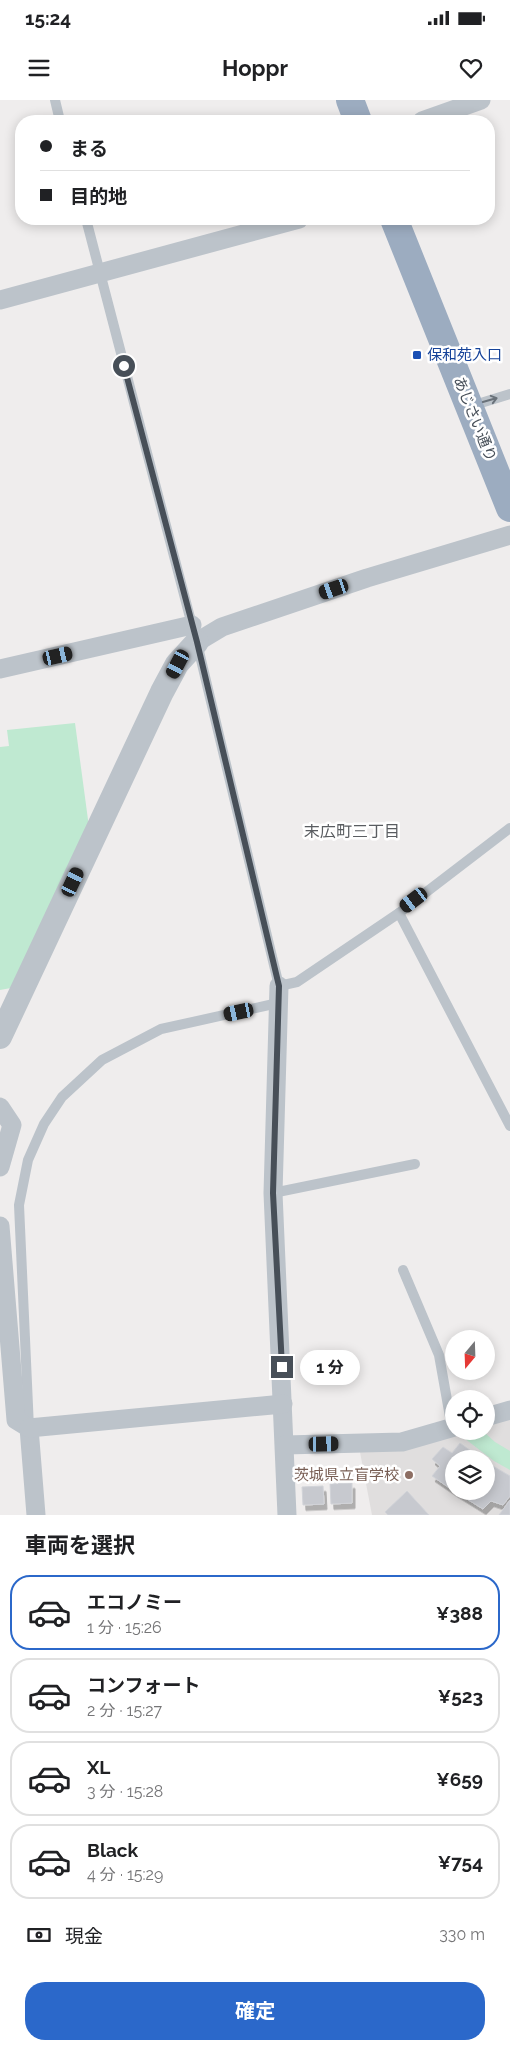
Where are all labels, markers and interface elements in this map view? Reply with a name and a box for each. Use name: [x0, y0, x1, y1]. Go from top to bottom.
text: 15:24: [25, 7, 71, 29]
icon: menu: [25, 54, 53, 82]
icon: heart: [457, 54, 485, 82]
text: Hoppr: [222, 55, 288, 81]
text: まる: [70, 137, 108, 159]
text: 目的地: [70, 185, 127, 207]
place label: 保和苑入口: [427, 346, 502, 364]
marker: 保和苑入口: [411, 349, 423, 361]
route start: [113, 355, 135, 377]
street label: あじさい通り: [450, 374, 500, 464]
one-way arrow: [482, 395, 498, 404]
car: [317, 577, 350, 601]
car: [41, 645, 74, 667]
car: [164, 647, 191, 681]
district label: 末広町三丁目: [304, 822, 400, 841]
car: [59, 865, 86, 899]
car: [397, 885, 430, 915]
car: [222, 1002, 255, 1022]
north arrow: [445, 1330, 495, 1380]
map controls: [445, 1330, 495, 1500]
callout: 1 分: [300, 1350, 360, 1384]
route end: [271, 1356, 293, 1378]
text: 1 分: [316, 1358, 344, 1377]
button: locate: [445, 1390, 495, 1440]
car: [308, 1436, 339, 1452]
button: layers: [445, 1450, 495, 1500]
place label: 茨城県立盲学校: [294, 1466, 399, 1484]
marker: 茨城県立盲学校: [403, 1469, 415, 1481]
text: 車両を選択: [25, 1532, 135, 1558]
icon: car: [27, 1590, 72, 1635]
text: エコノミー: [87, 1591, 182, 1613]
text: ¥388: [436, 1602, 483, 1624]
text: 1 分 · 15:26: [87, 1618, 162, 1637]
icon: car: [27, 1673, 72, 1718]
text: コンフォート: [87, 1674, 200, 1696]
text: ¥523: [438, 1685, 483, 1707]
text: 2 分 · 15:27: [87, 1701, 162, 1720]
icon: car: [27, 1756, 72, 1801]
text: XL: [87, 1756, 110, 1778]
text: ¥659: [436, 1768, 483, 1790]
text: 3 分 · 15:28: [87, 1782, 163, 1801]
icon: car: [27, 1839, 72, 1884]
text: Black: [87, 1839, 138, 1861]
text: ¥754: [438, 1851, 483, 1873]
text: 4 分 · 15:29: [87, 1865, 163, 1884]
icon: cash: [25, 1921, 53, 1949]
text: 現金: [65, 1925, 103, 1947]
text: 330 m: [439, 1925, 485, 1944]
button: 確定: [25, 1982, 485, 2040]

